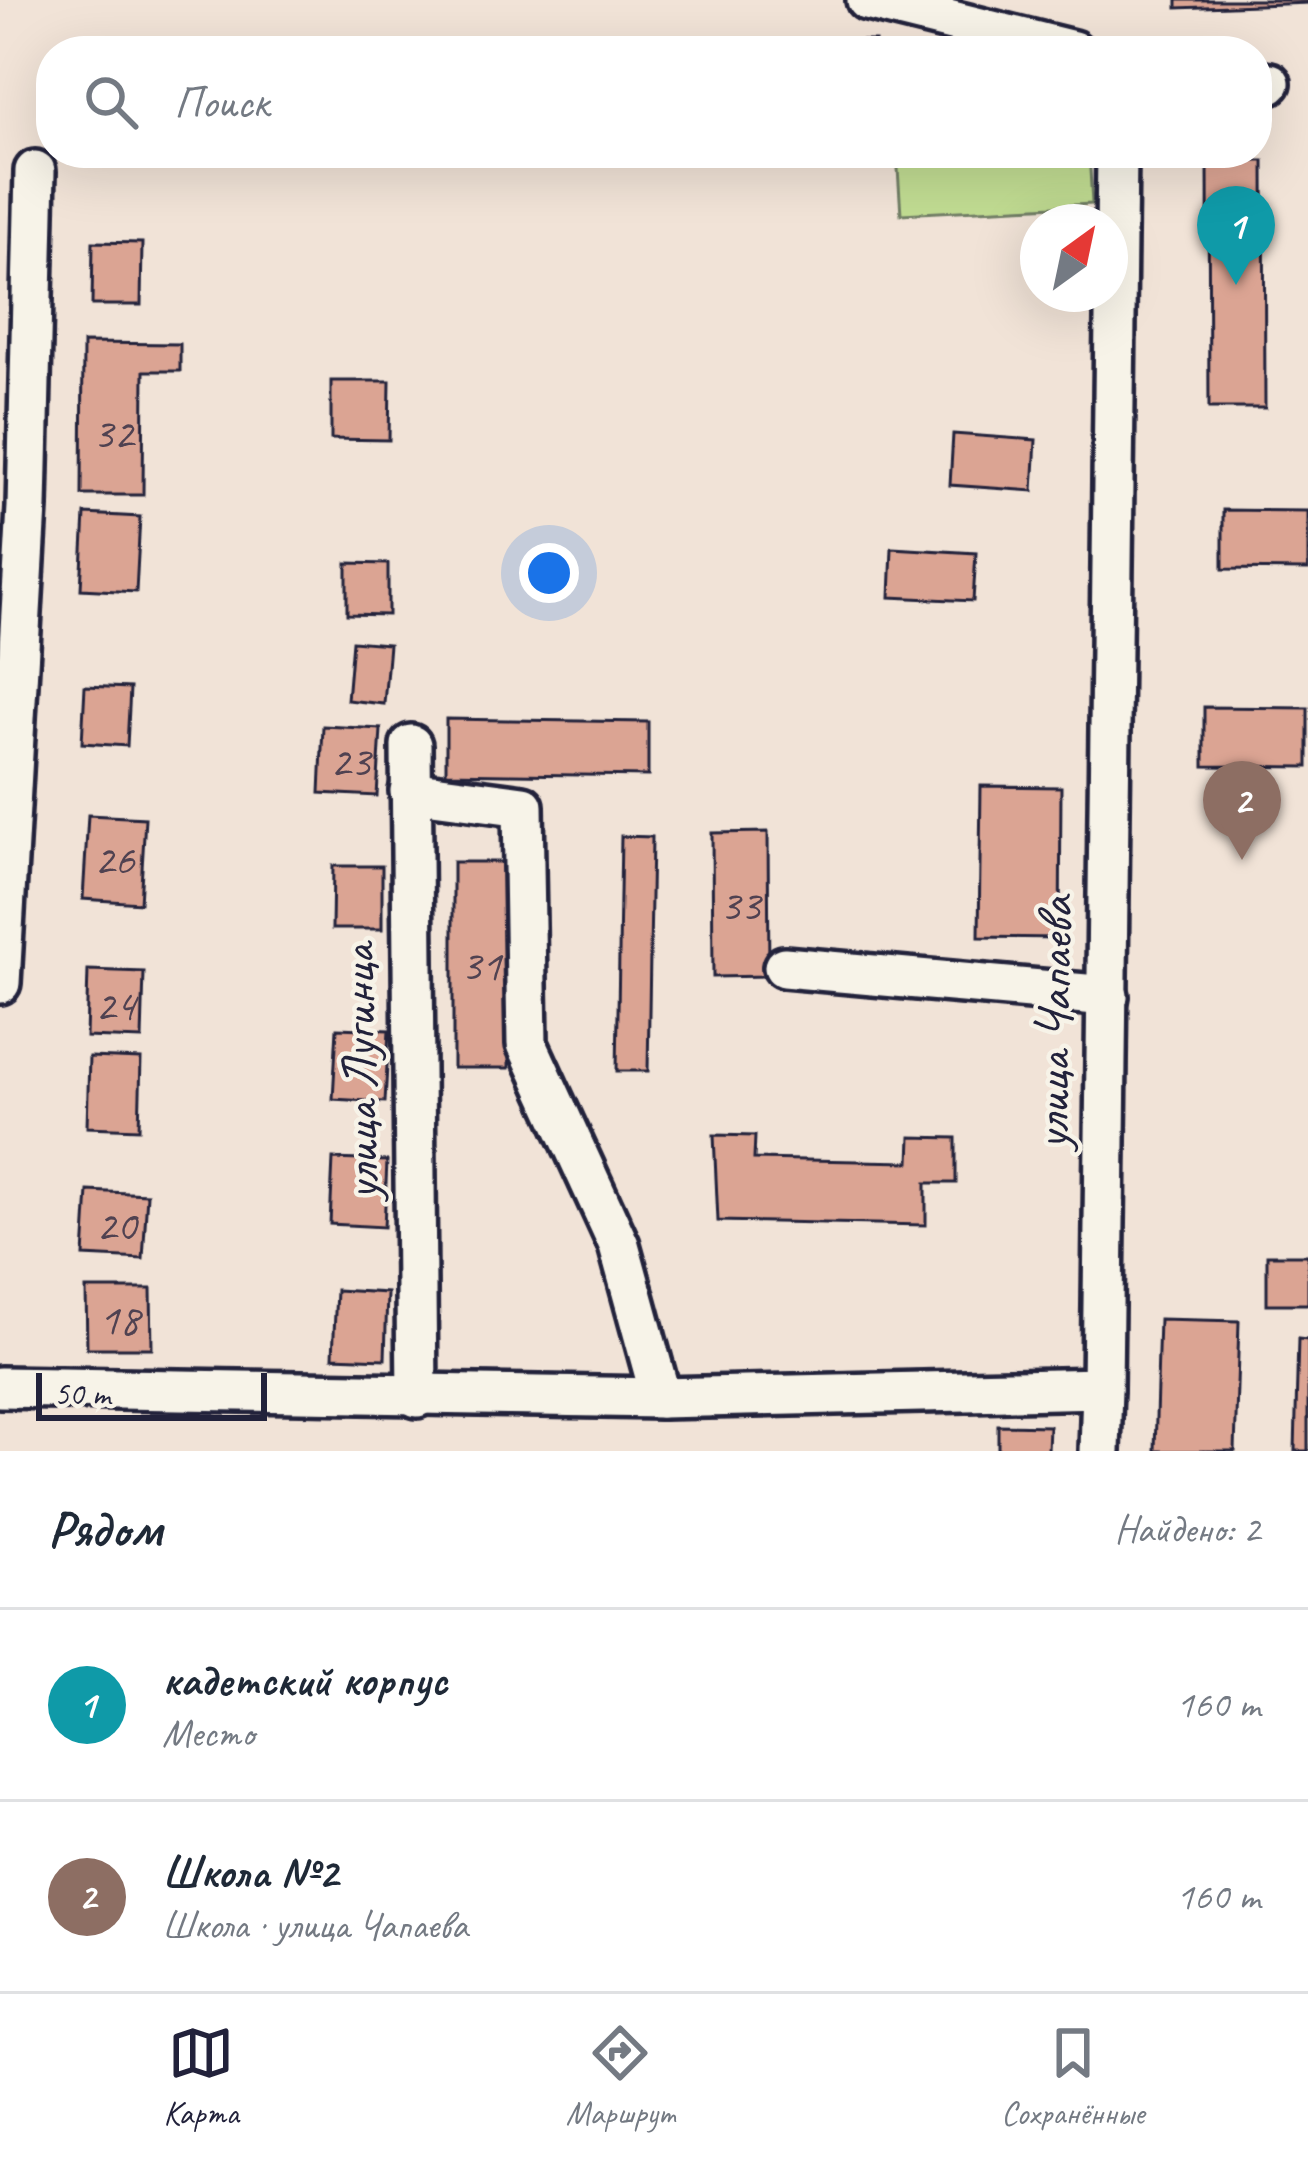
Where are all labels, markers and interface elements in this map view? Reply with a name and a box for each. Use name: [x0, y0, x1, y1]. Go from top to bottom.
search box: [36, 36, 1272, 168]
icon: search: [78, 69, 144, 135]
text: Поиск: [174, 74, 269, 131]
pin: 1: [1197, 186, 1275, 285]
north arrow: [1020, 204, 1128, 312]
house number: 32: [93, 405, 137, 462]
your location: [519, 543, 579, 603]
house number: 23: [330, 733, 373, 790]
pin: 2: [1203, 761, 1281, 860]
house number: 26: [94, 831, 136, 888]
house number: 33: [720, 877, 763, 934]
street label: улица Чапаева: [1019, 892, 1087, 1153]
house number: 31: [461, 937, 504, 994]
street label: улица Лугинца: [325, 939, 393, 1204]
house number: 24: [95, 977, 139, 1034]
house number: 20: [96, 1197, 139, 1254]
house number: 18: [99, 1291, 143, 1348]
scale bar: [36, 1367, 267, 1420]
text: 50 m: [54, 1373, 110, 1415]
text: Рядом: [48, 1497, 162, 1561]
text: Найдено: 2: [1115, 1505, 1260, 1554]
text: кадетский корпус: [162, 1652, 447, 1709]
text: 1: [78, 1680, 96, 1729]
text: 160 m: [1176, 1680, 1260, 1729]
text: Место: [162, 1709, 254, 1758]
text: Школа №2: [162, 1844, 338, 1901]
text: 2: [78, 1872, 96, 1921]
text: 160 m: [1176, 1872, 1260, 1921]
text: Школа · улица Чапаева: [162, 1901, 468, 1950]
tab: Карта: [163, 2020, 239, 2134]
tab: Маршрут: [566, 2020, 675, 2134]
tab: Сохранённые: [1001, 2020, 1145, 2134]

